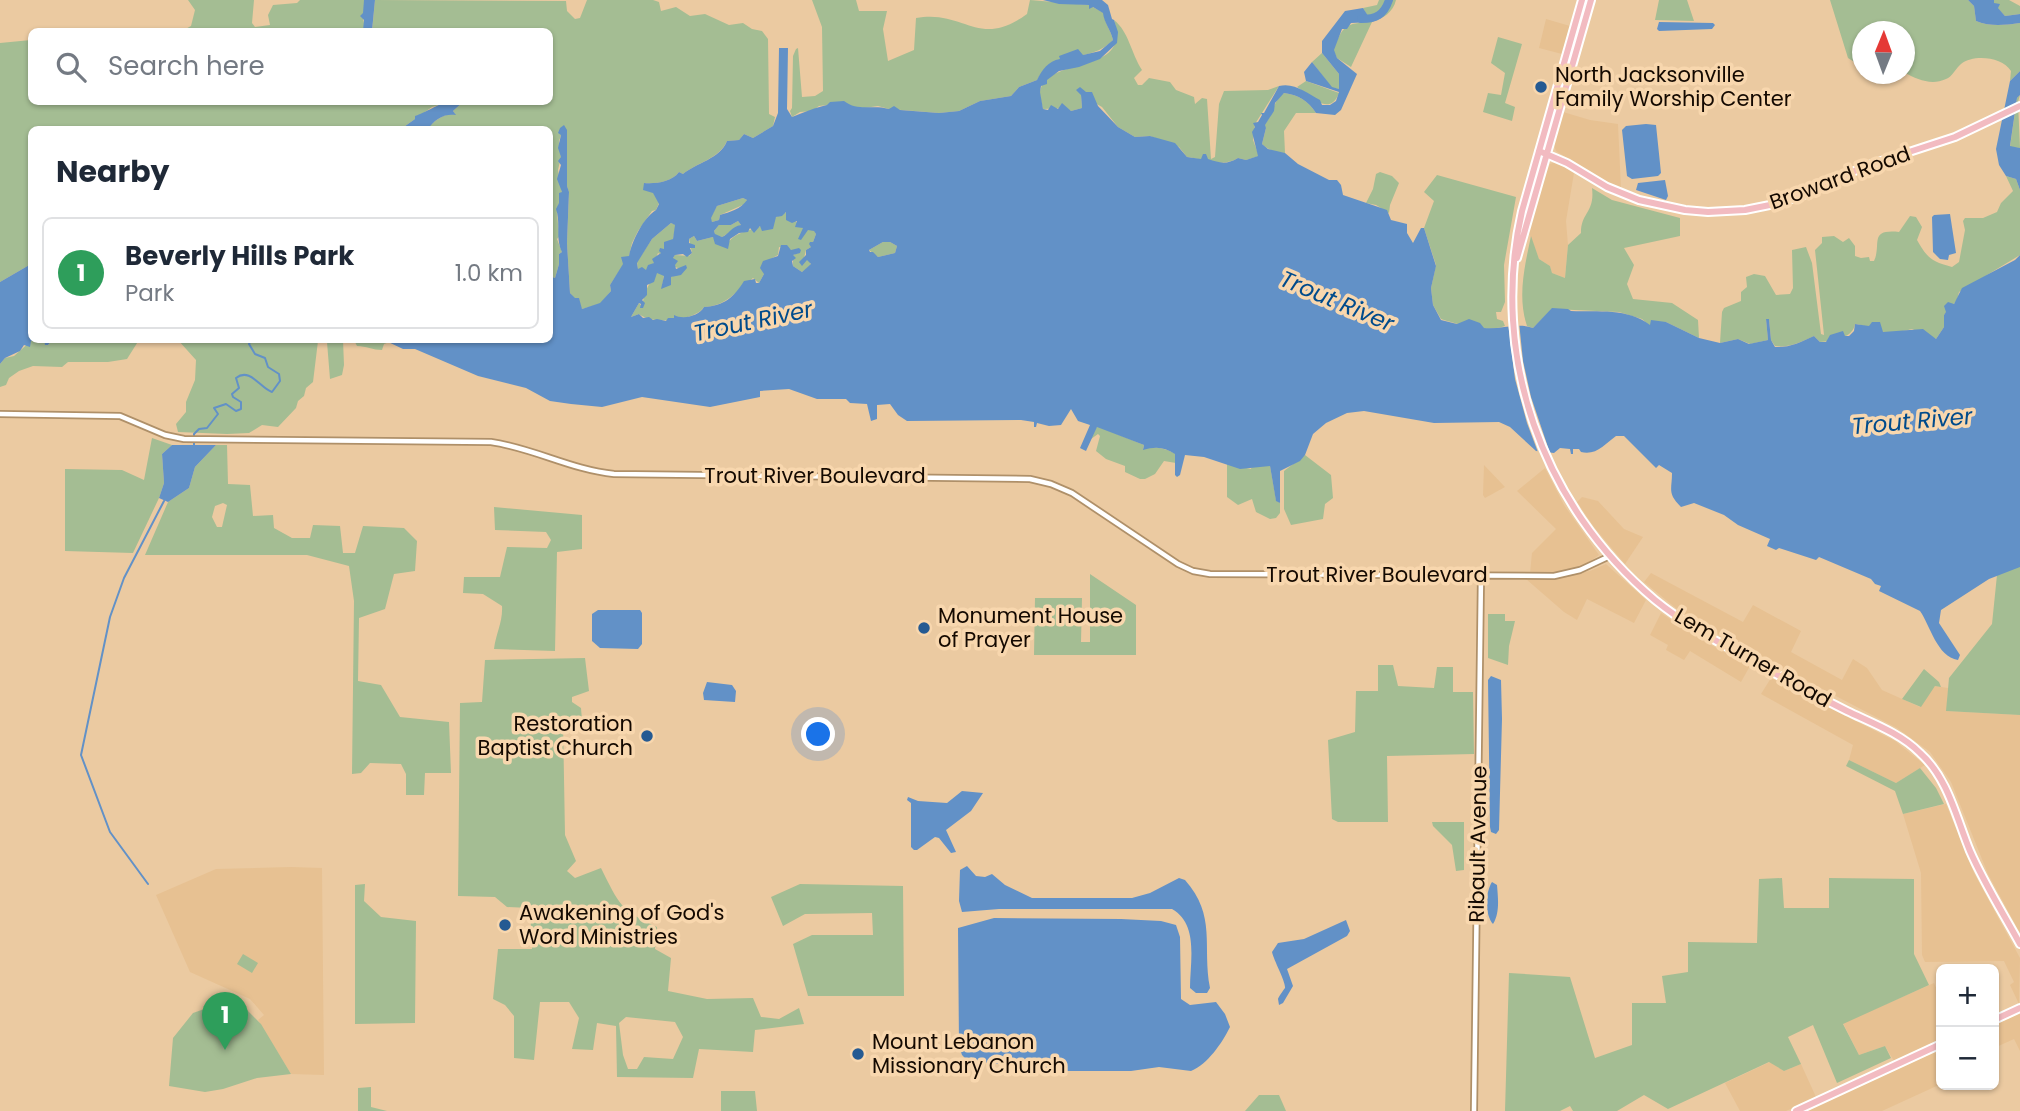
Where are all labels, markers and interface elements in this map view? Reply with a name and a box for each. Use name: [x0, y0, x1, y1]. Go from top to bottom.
north arrow: [1852, 21, 1915, 84]
search box: [28, 28, 553, 105]
icon: search: [52, 48, 90, 86]
text: Search here: [108, 48, 265, 84]
place label: North Jacksonville Family Worship Center: [1555, 60, 1792, 113]
marker: North Jacksonville Family Worship Center: [1533, 79, 1549, 95]
street label: Broward Road: [1765, 139, 1914, 216]
text: Nearby: [56, 150, 170, 193]
text: Beverly Hills Park: [125, 238, 354, 274]
text: 1: [77, 257, 85, 289]
text: 1.0 km: [455, 257, 523, 289]
water label: Trout River: [1275, 263, 1400, 340]
text: Park: [125, 277, 174, 309]
water label: Trout River: [690, 292, 817, 349]
water label: Trout River: [1850, 400, 1975, 442]
street label: Trout River Boulevard: [704, 461, 926, 490]
street label: Trout River Boulevard: [1266, 560, 1488, 589]
place label: Monument House of Prayer: [938, 601, 1123, 654]
street label: Lem Turner Road: [1670, 601, 1837, 714]
marker: Monument House of Prayer: [916, 620, 932, 636]
place label: Restoration Baptist Church: [478, 709, 633, 762]
your location: [801, 717, 835, 751]
marker: Restoration Baptist Church: [639, 728, 655, 744]
street label: Ribault Avenue: [1462, 765, 1493, 923]
place label: Awakening of God's Word Ministries: [519, 898, 724, 951]
marker: Awakening of God's Word Ministries: [497, 917, 513, 933]
map controls: [1936, 964, 1999, 1090]
button: +: [1936, 964, 1999, 1027]
pin: 1: [202, 992, 248, 1050]
place label: Mount Lebanon Missionary Church: [872, 1027, 1066, 1080]
button: −: [1936, 1027, 1999, 1090]
marker: Mount Lebanon Missionary Church: [850, 1046, 866, 1062]

